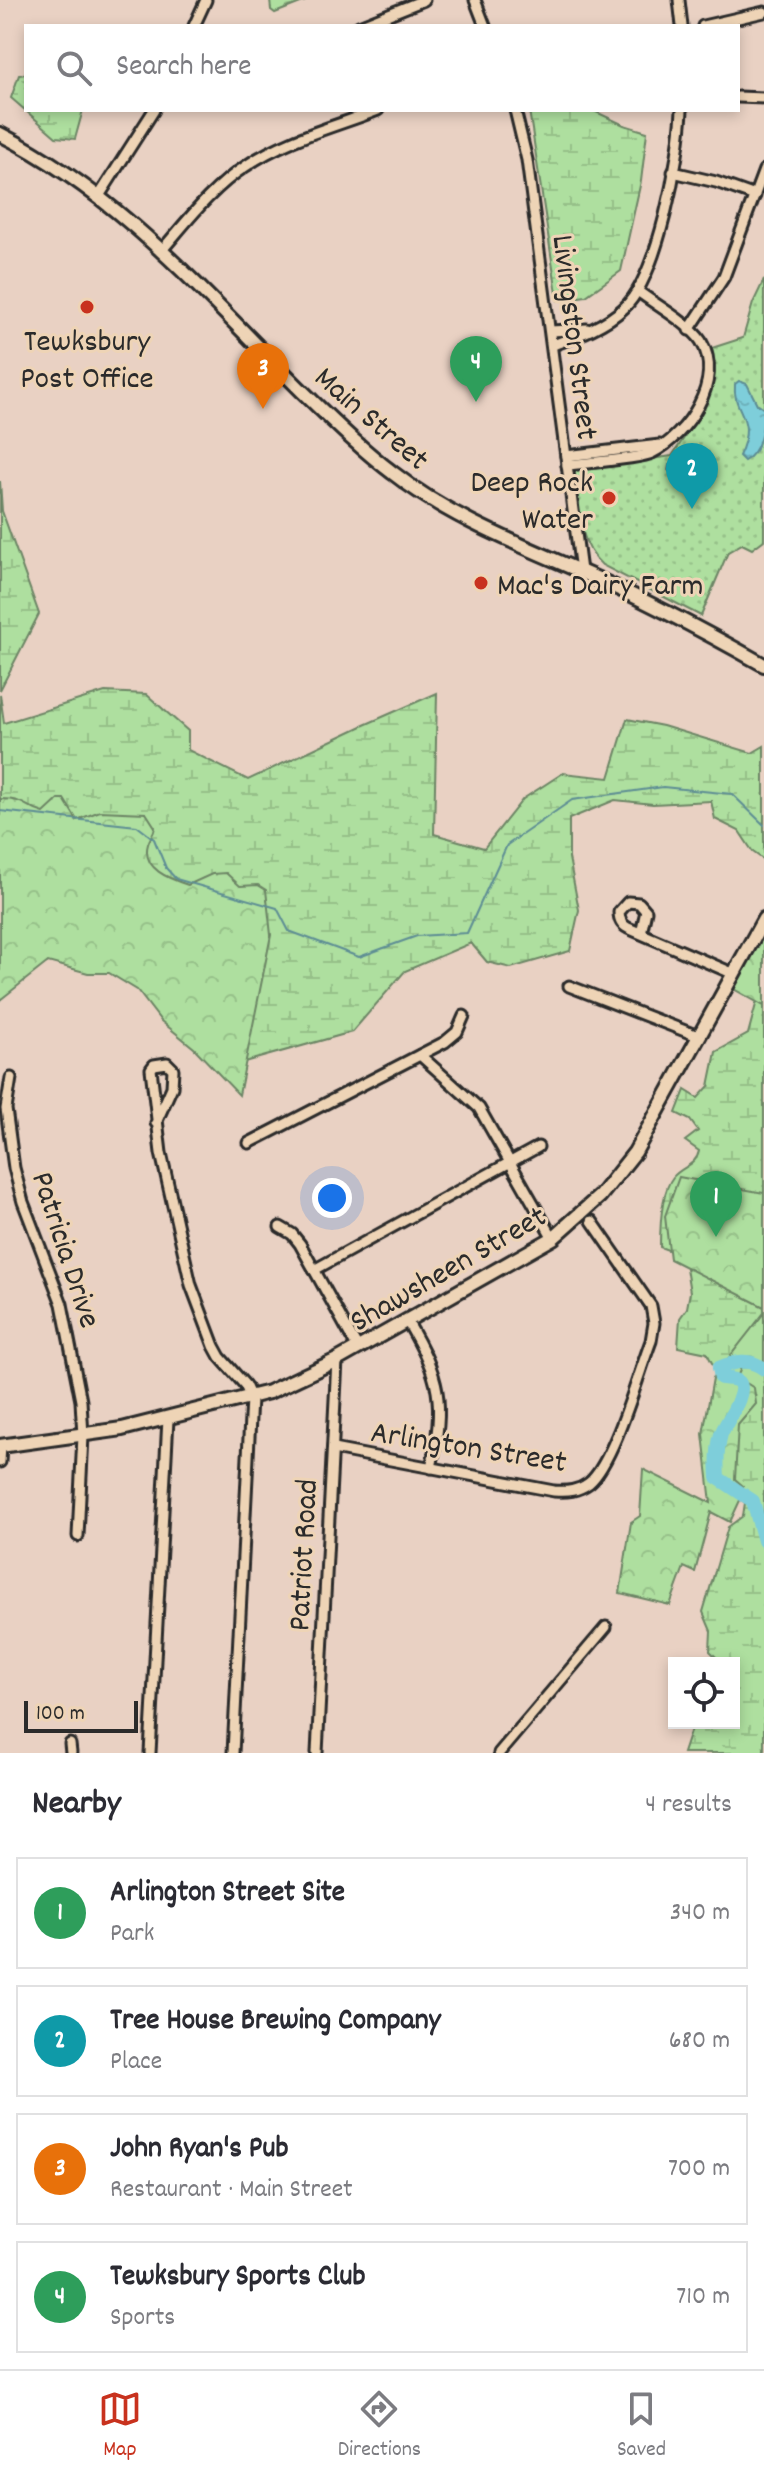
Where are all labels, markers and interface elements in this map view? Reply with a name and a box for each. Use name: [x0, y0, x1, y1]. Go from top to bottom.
search box: [24, 24, 740, 112]
icon: search: [52, 46, 96, 90]
text: Search here: [116, 47, 252, 90]
street label: Livingston Street: [537, 232, 607, 443]
marker: Tewksbury Post Office: [78, 298, 96, 316]
place label: Tewksbury Post Office: [20, 321, 154, 404]
pin: 4: [450, 336, 502, 402]
pin: 3: [237, 343, 289, 409]
street label: Main Street: [302, 358, 438, 484]
pin: 2: [666, 443, 718, 509]
place label: Deep Rock Water: [470, 462, 593, 545]
marker: Deep Rock Water: [600, 489, 618, 507]
place label: Mac's Dairy Farm: [497, 565, 703, 611]
marker: Mac's Dairy Farm: [472, 574, 490, 592]
street label: Patricia Drive: [16, 1166, 110, 1335]
pin: 1: [690, 1171, 742, 1237]
your location: [312, 1178, 352, 1218]
street label: Shawsheen Street: [343, 1196, 557, 1346]
street label: Arlington Street: [367, 1412, 570, 1488]
street label: Patriot Road: [279, 1478, 333, 1633]
map controls: [668, 1657, 740, 1729]
button: locate: [668, 1657, 740, 1729]
scale bar: [24, 1697, 138, 1733]
text: 100 m: [36, 1699, 85, 1730]
text: Nearby: [32, 1781, 121, 1830]
text: 4 results: [645, 1787, 732, 1824]
text: Arlington Street Site: [110, 1873, 345, 1916]
text: 1: [57, 1895, 63, 1932]
text: 340 m: [670, 1895, 730, 1932]
text: Park: [110, 1916, 154, 1953]
text: Tree House Brewing Company: [110, 2001, 441, 2044]
text: 2: [54, 2023, 66, 2060]
text: 680 m: [669, 2023, 730, 2060]
text: Place: [110, 2044, 162, 2081]
text: John Ryan's Pub: [110, 2129, 288, 2172]
text: 3: [54, 2151, 66, 2188]
text: 700 m: [668, 2151, 730, 2188]
text: Restaurant · Main Street: [110, 2172, 353, 2209]
text: Tewksbury Sports Club: [110, 2257, 366, 2300]
text: 4: [55, 2279, 65, 2316]
text: 710 m: [676, 2279, 730, 2316]
text: Sports: [110, 2300, 175, 2337]
tab: Map: [98, 2387, 142, 2466]
tab: Directions: [338, 2387, 421, 2466]
tab: Saved: [617, 2387, 666, 2466]

